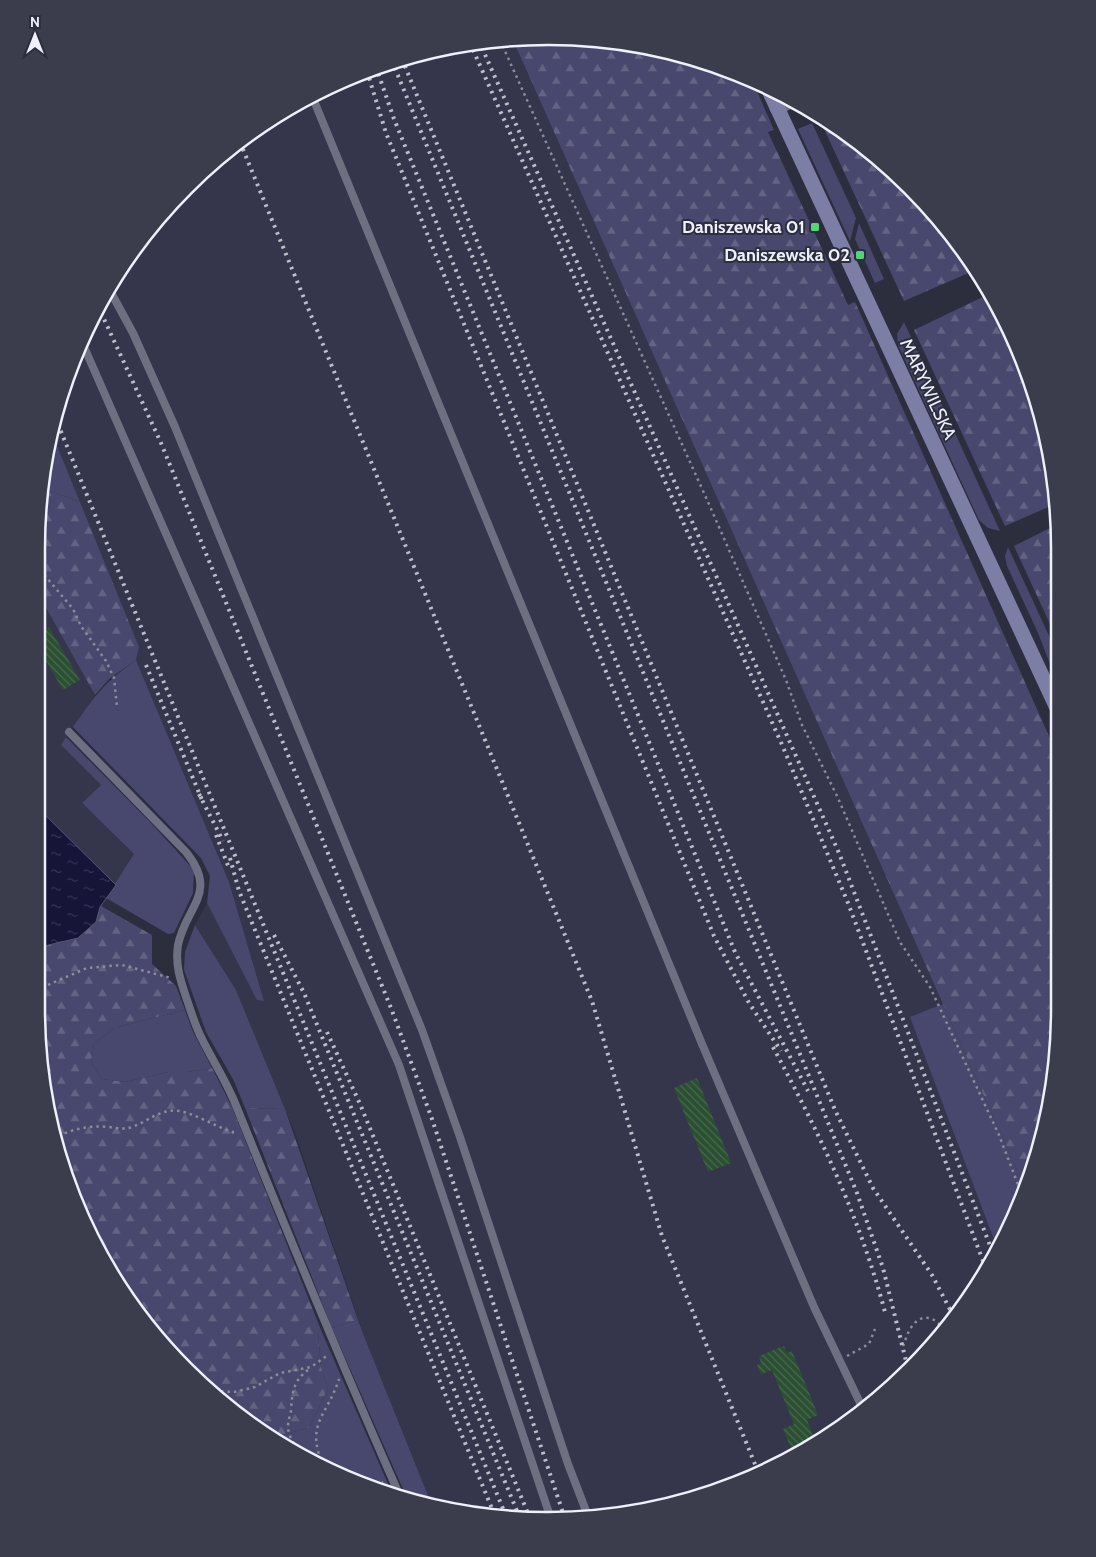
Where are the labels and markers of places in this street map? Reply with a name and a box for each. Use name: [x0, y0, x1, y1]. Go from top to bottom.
place label: Daniszewska 01: [682, 216, 805, 238]
marker: Daniszewska 01: [809, 221, 821, 233]
place label: Daniszewska 02: [724, 244, 850, 266]
marker: Daniszewska 02: [854, 249, 866, 261]

